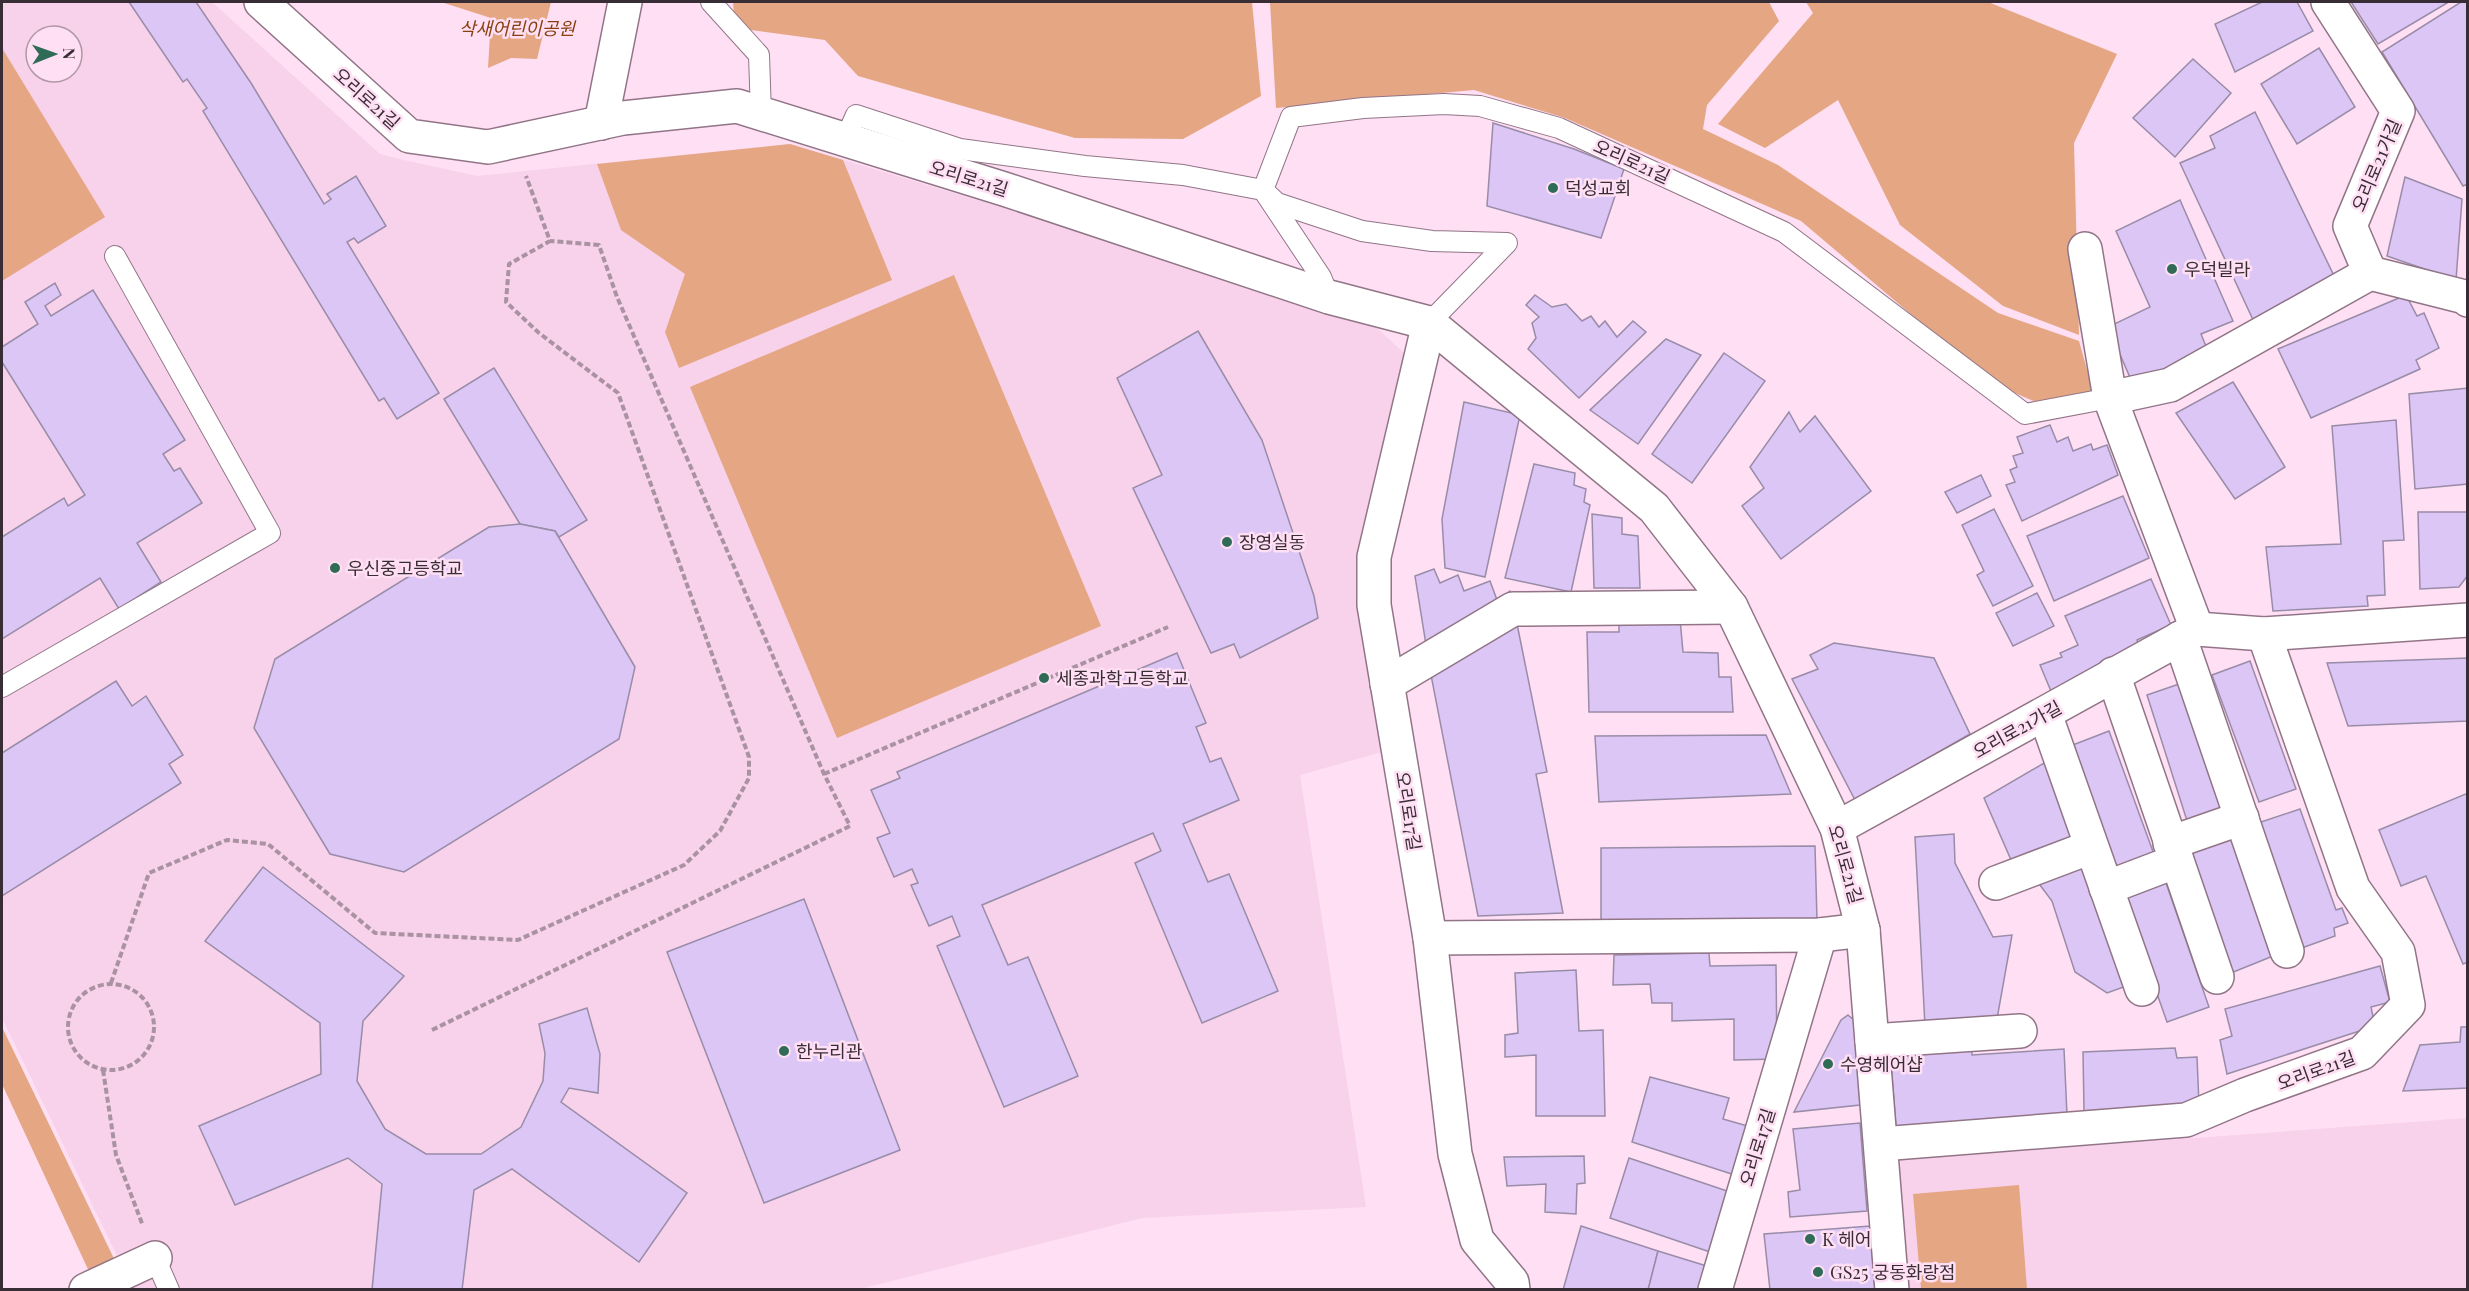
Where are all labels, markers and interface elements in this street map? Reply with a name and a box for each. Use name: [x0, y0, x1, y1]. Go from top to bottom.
park label: 삭새어린이공원: [459, 16, 576, 40]
north arrow: [24, 24, 84, 84]
text: N: [59, 48, 80, 60]
street label: 오리로21길: [329, 62, 405, 134]
street label: 오리로21가길: [2346, 115, 2406, 215]
street label: 오리로21길: [1590, 133, 1674, 189]
street label: 오리로21길: [927, 155, 1011, 201]
place label: 덕성교회: [1565, 176, 1631, 200]
marker: 덕성교회: [1546, 181, 1560, 195]
place label: 우덕빌라: [2184, 257, 2251, 281]
marker: 우덕빌라: [2165, 262, 2179, 276]
place label: 장영실동: [1239, 530, 1305, 554]
marker: 장영실동: [1220, 535, 1234, 549]
place label: 우신중고등학교: [347, 556, 463, 580]
marker: 우신중고등학교: [328, 561, 342, 575]
place label: 세종과학고등학교: [1056, 666, 1188, 690]
marker: 세종과학고등학교: [1037, 671, 1051, 685]
street label: 오리로21가길: [1968, 695, 2066, 763]
street label: 오리로17길: [1391, 770, 1427, 852]
street label: 오리로21길: [1823, 822, 1869, 906]
place label: 한누리관: [796, 1039, 863, 1063]
marker: 한누리관: [777, 1044, 791, 1058]
street label: 오리로21길: [2274, 1045, 2358, 1095]
place label: 수영헤어샵: [1840, 1052, 1923, 1076]
marker: 수영헤어샵: [1821, 1057, 1835, 1071]
street label: 오리로17길: [1734, 1105, 1780, 1189]
place label: K 헤어: [1822, 1227, 1871, 1251]
marker: K 헤어: [1803, 1232, 1817, 1246]
place label: GS25 궁동화랑점: [1830, 1260, 1956, 1284]
marker: GS25 궁동화랑점: [1811, 1265, 1825, 1279]

